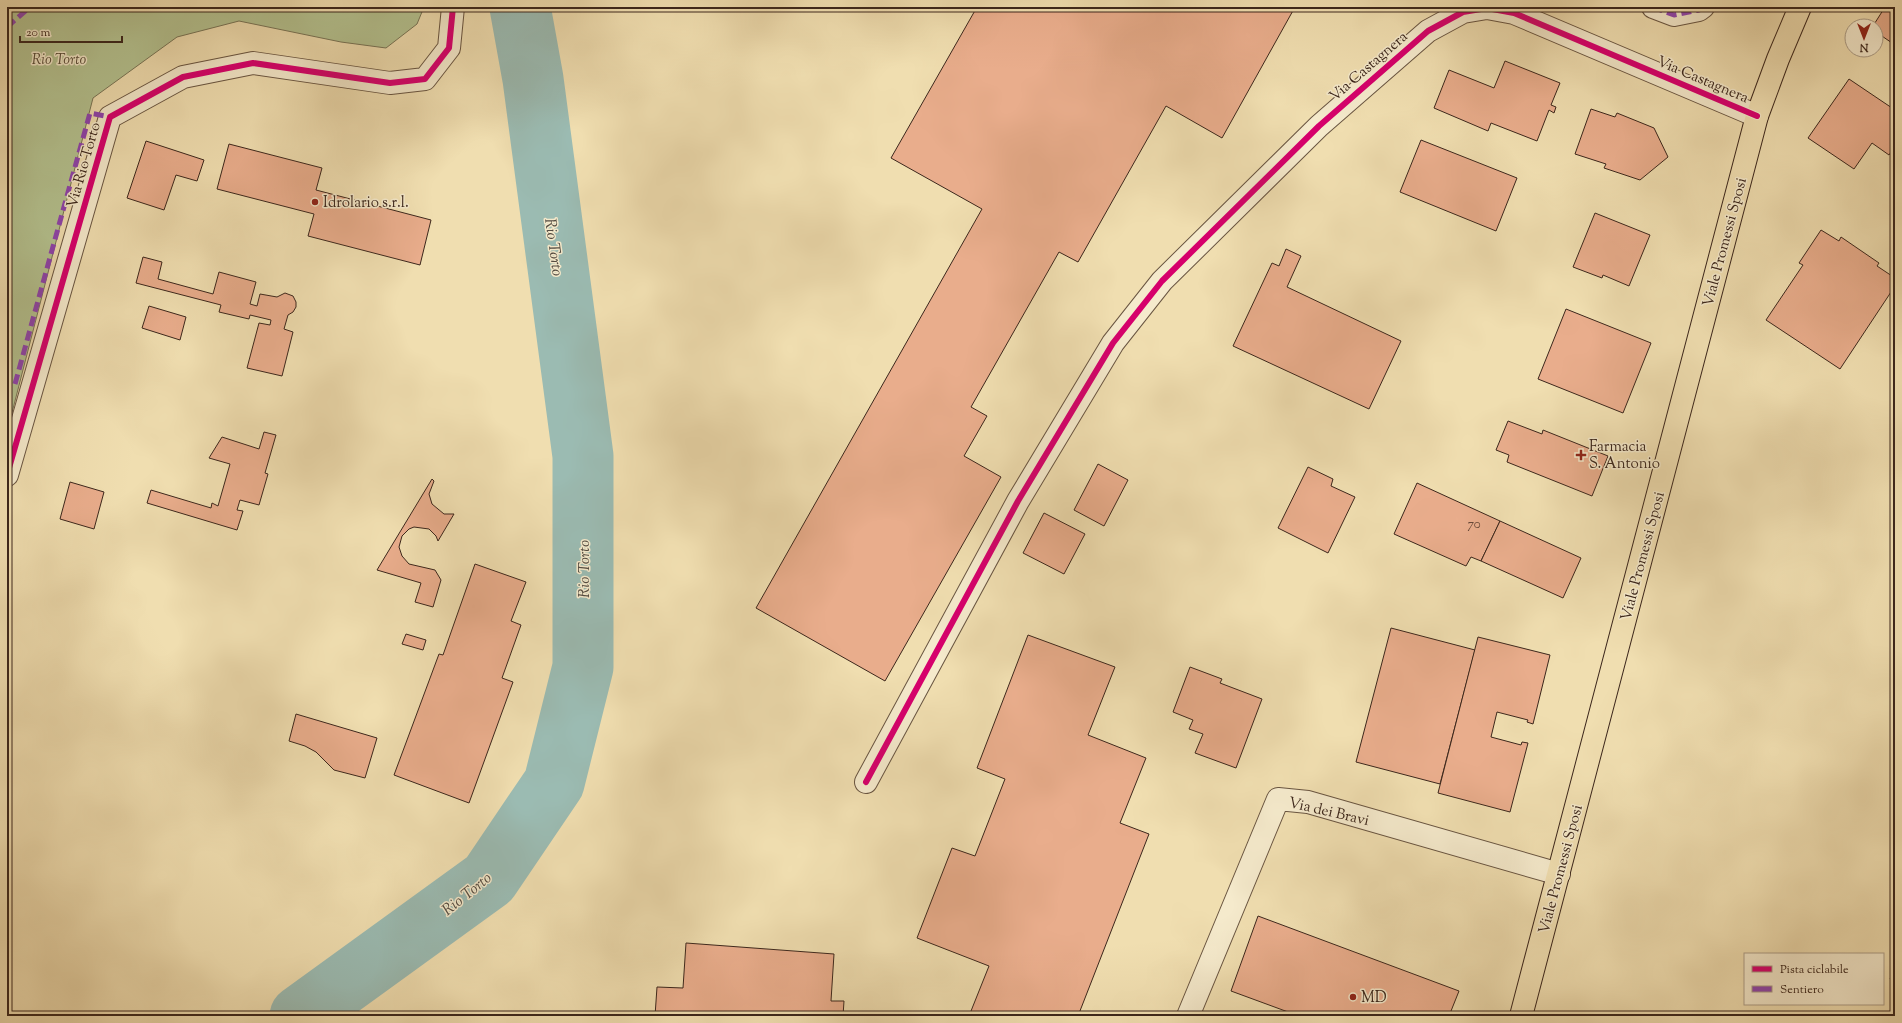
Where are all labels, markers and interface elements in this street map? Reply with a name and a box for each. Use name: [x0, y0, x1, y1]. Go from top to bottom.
scale bar: [20, 18, 122, 44]
north arrow: [1844, 18, 1884, 58]
text: 20 m: [26, 24, 51, 42]
street label: Via Castagnera: [1325, 27, 1413, 107]
text: N: [1859, 39, 1869, 55]
park label: Rio Torto: [32, 50, 87, 71]
street label: Via Castagnera: [1653, 52, 1752, 109]
street label: Via Rio Torto: [62, 120, 107, 211]
street label: Viale Promessi Sposi: [1698, 176, 1753, 309]
place label: Idrolario s.r.l.: [323, 193, 409, 214]
marker: Idrolario s.r.l.: [310, 197, 320, 207]
water label: Rio Torto: [537, 217, 568, 278]
place label: Farmacia S. Antonio: [1589, 437, 1660, 475]
marker: Farmacia S. Antonio: [1576, 450, 1586, 460]
street label: Viale Promessi Sposi: [1616, 490, 1671, 623]
house number: 70: [1467, 516, 1481, 534]
water label: Rio Torto: [574, 540, 597, 598]
street label: Via dei Bravi: [1286, 793, 1371, 832]
street label: Viale Promessi Sposi: [1534, 803, 1589, 936]
water label: Rio Torto: [438, 868, 497, 922]
legend: [1744, 953, 1884, 1005]
text: Pista ciclabile: [1780, 961, 1849, 979]
text: Sentiero: [1780, 981, 1824, 999]
place label: MD: [1361, 988, 1387, 1009]
marker: MD: [1348, 992, 1358, 1002]

